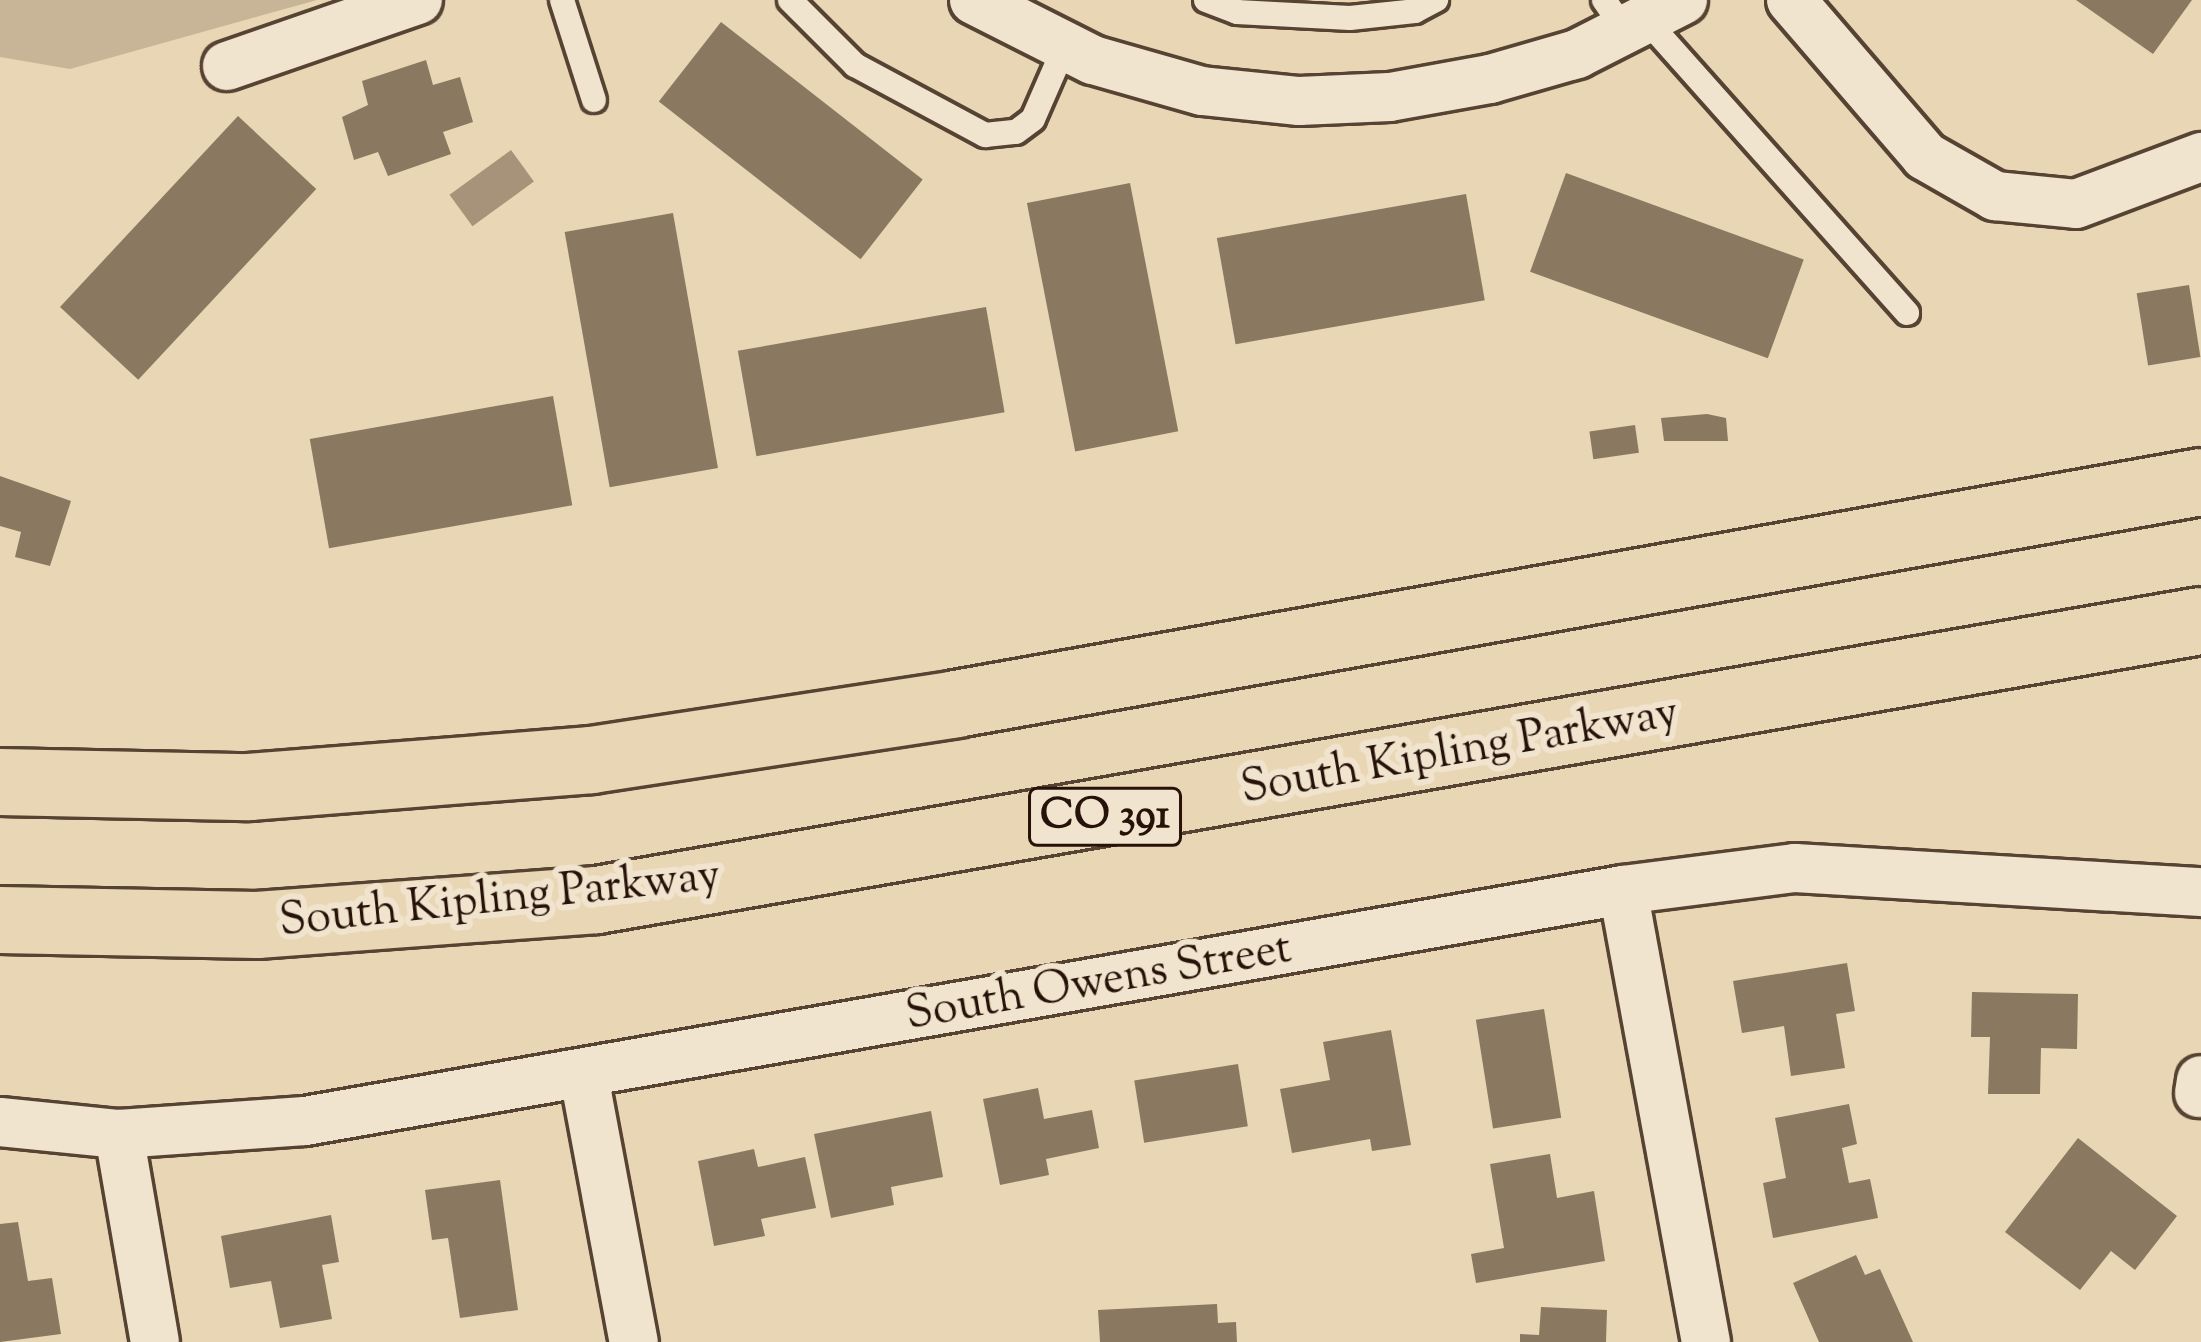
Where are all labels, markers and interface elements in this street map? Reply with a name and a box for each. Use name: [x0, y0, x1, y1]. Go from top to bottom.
street label: South Kipling Parkway: [1237, 688, 1683, 818]
road number: CO 391: [1027, 781, 1183, 853]
street label: South Kipling Parkway: [277, 851, 723, 951]
street label: South Owens Street: [902, 924, 1296, 1044]

